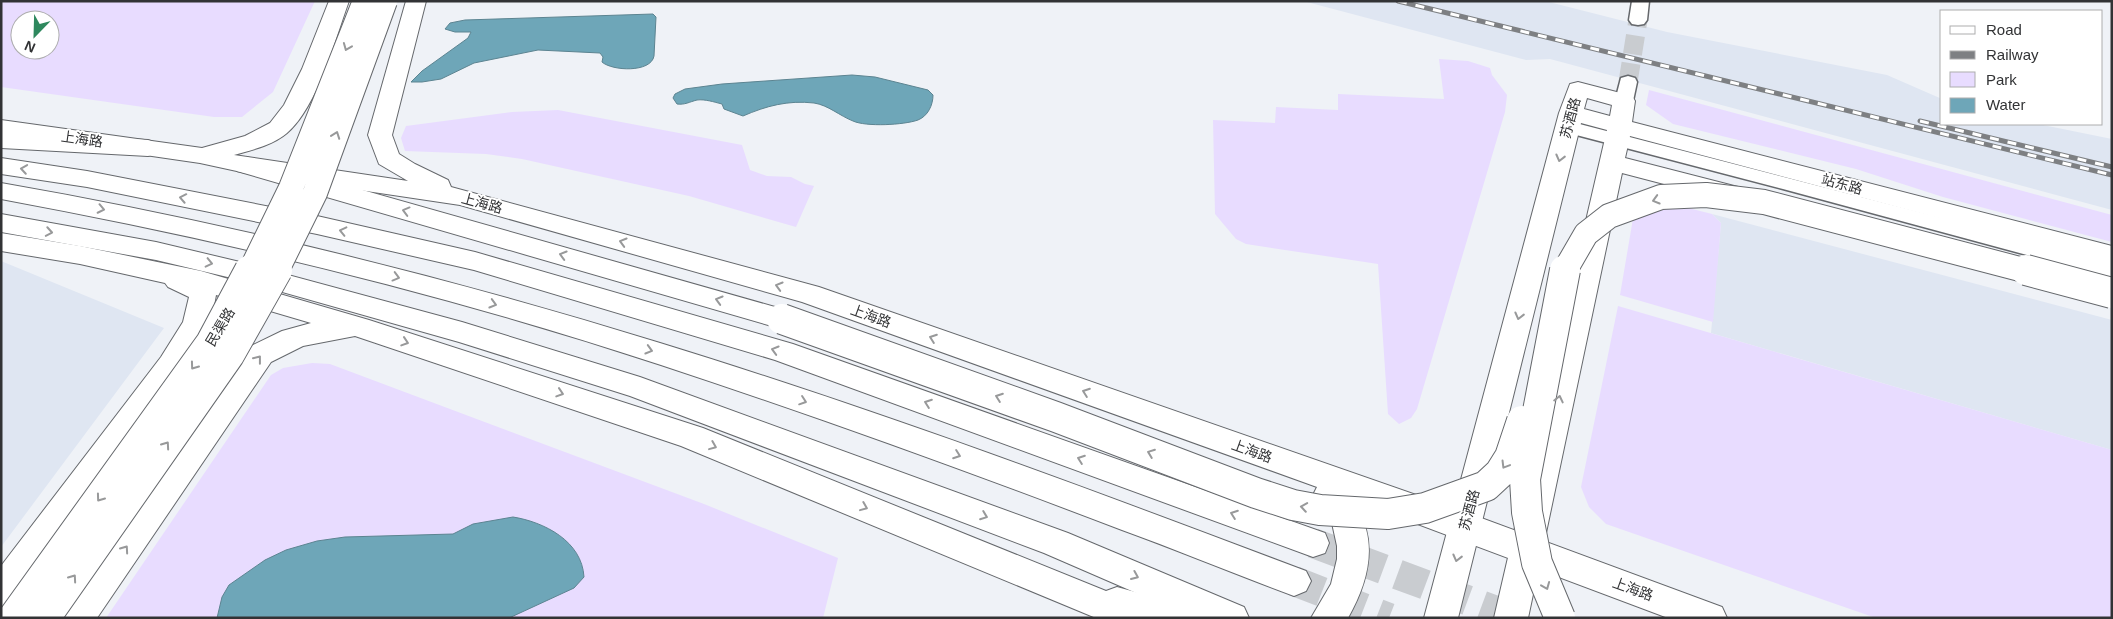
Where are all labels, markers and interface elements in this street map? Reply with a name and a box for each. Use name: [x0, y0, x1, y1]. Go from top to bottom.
north arrow: [10, 10, 60, 60]
legend: [1940, 10, 2103, 125]
text: Road: [1986, 21, 2022, 38]
text: N: [22, 38, 38, 56]
one-way arrow: [343, 42, 353, 50]
text: Railway: [1986, 46, 2039, 63]
text: Park: [1986, 71, 2017, 88]
street label: 苏酒路: [1557, 96, 1583, 140]
text: Water: [1986, 96, 2025, 113]
street label: 上海路: [60, 128, 104, 150]
one-way arrow: [330, 131, 340, 140]
one-way arrow: [1555, 154, 1565, 162]
one-way arrow: [19, 165, 28, 175]
street label: 站东路: [1820, 171, 1864, 197]
street label: 上海路: [460, 190, 504, 216]
one-way arrow: [179, 194, 188, 204]
one-way arrow: [1652, 194, 1660, 204]
one-way arrow: [96, 203, 105, 214]
one-way arrow: [402, 207, 411, 217]
one-way arrow: [338, 226, 347, 237]
one-way arrow: [45, 227, 54, 237]
one-way arrow: [619, 238, 627, 248]
one-way arrow: [559, 251, 567, 261]
one-way arrow: [204, 257, 213, 268]
one-way arrow: [391, 271, 400, 282]
one-way arrow: [776, 281, 784, 291]
one-way arrow: [715, 296, 723, 306]
one-way arrow: [489, 299, 497, 309]
street label: 上海路: [849, 301, 893, 331]
street label: 民渠路: [202, 305, 238, 349]
one-way arrow: [1514, 311, 1525, 320]
one-way arrow: [929, 334, 938, 344]
one-way arrow: [401, 337, 409, 347]
one-way arrow: [645, 345, 653, 355]
one-way arrow: [772, 345, 780, 355]
one-way arrow: [252, 355, 261, 365]
one-way arrow: [191, 360, 200, 370]
one-way arrow: [555, 388, 563, 398]
one-way arrow: [1082, 388, 1091, 398]
one-way arrow: [995, 393, 1003, 403]
one-way arrow: [1553, 395, 1564, 404]
one-way arrow: [799, 396, 807, 406]
one-way arrow: [925, 399, 933, 409]
street label: 上海路: [1230, 436, 1274, 466]
one-way arrow: [708, 440, 717, 450]
one-way arrow: [160, 441, 169, 451]
one-way arrow: [952, 449, 960, 459]
one-way arrow: [1147, 449, 1156, 460]
one-way arrow: [1077, 455, 1086, 465]
one-way arrow: [1501, 460, 1511, 469]
street label: 苏酒路: [1456, 488, 1482, 532]
one-way arrow: [97, 492, 105, 501]
one-way arrow: [859, 501, 868, 512]
one-way arrow: [1300, 502, 1308, 513]
one-way arrow: [979, 510, 988, 520]
one-way arrow: [1230, 510, 1239, 520]
one-way arrow: [119, 545, 128, 555]
one-way arrow: [1452, 553, 1462, 561]
one-way arrow: [1130, 570, 1139, 581]
one-way arrow: [67, 574, 76, 584]
street label: 上海路: [1611, 574, 1655, 604]
one-way arrow: [1540, 581, 1550, 590]

